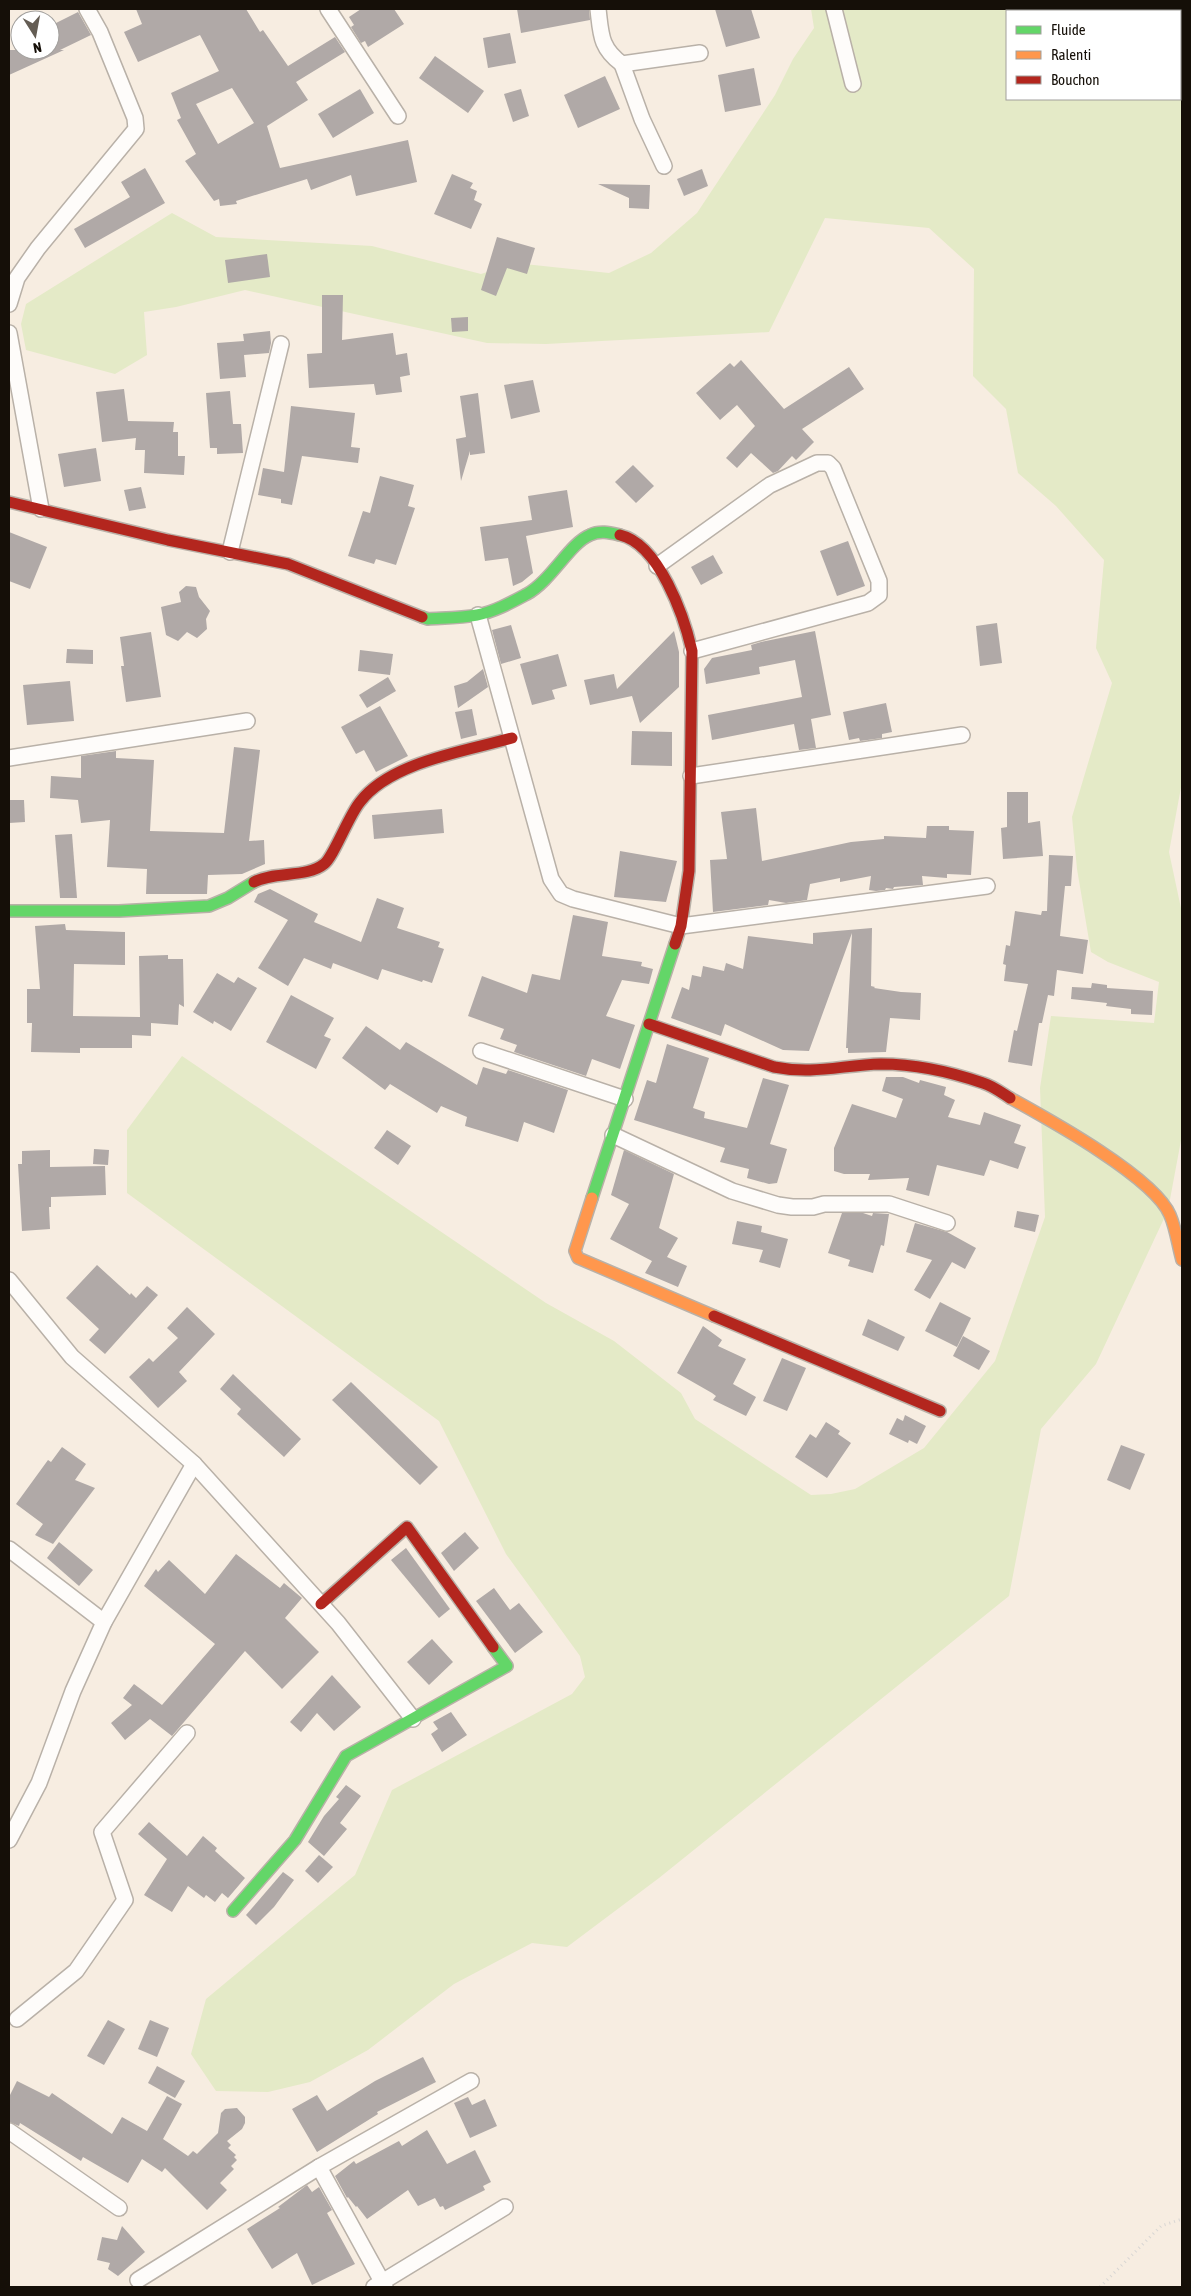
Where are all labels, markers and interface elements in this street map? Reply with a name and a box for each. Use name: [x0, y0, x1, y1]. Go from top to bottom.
north arrow: [10, 10, 60, 60]
legend: [1006, 10, 1181, 100]
text: Fluide: [1051, 21, 1086, 38]
text: N: [32, 39, 43, 56]
text: Ralenti: [1051, 46, 1091, 63]
text: Bouchon: [1051, 71, 1100, 88]

